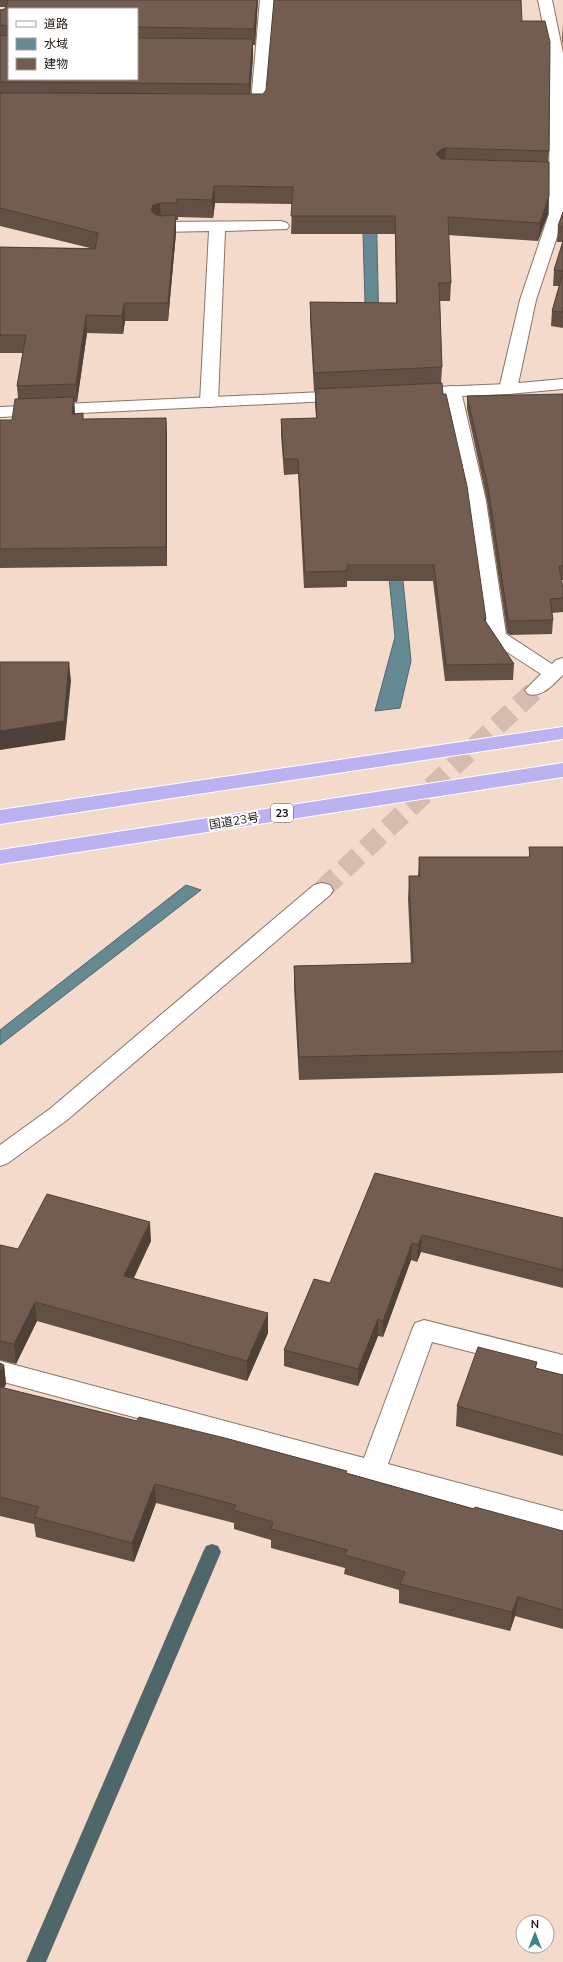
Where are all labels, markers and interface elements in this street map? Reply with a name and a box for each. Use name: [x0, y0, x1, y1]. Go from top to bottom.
legend: [8, 8, 138, 80]
text: 道路: [44, 16, 68, 31]
text: 水域: [44, 36, 68, 51]
text: 建物: [44, 56, 68, 71]
road number: 23: [271, 804, 293, 822]
street label: 国道23号: [208, 809, 260, 832]
north arrow: [515, 1914, 555, 1954]
text: N: [531, 1917, 539, 1931]

